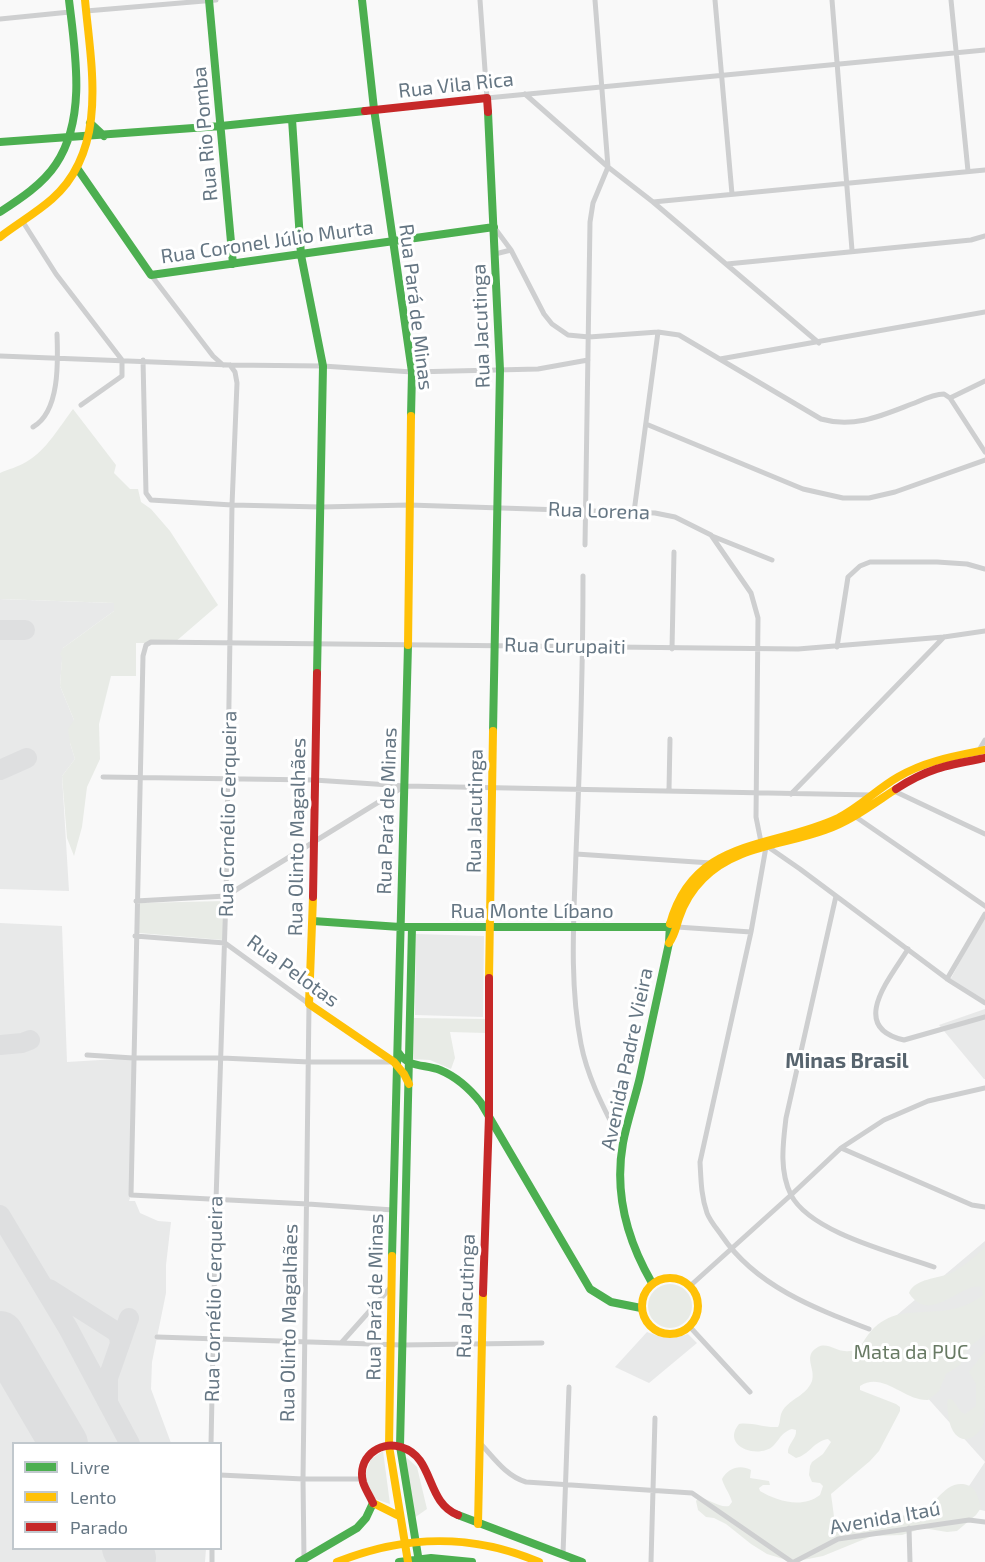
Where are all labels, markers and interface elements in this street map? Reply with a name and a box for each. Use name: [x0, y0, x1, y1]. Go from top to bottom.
street label: Rua Rio Pomba: [187, 66, 223, 202]
street label: Rua Vila Rica: [397, 67, 515, 103]
street label: Rua Coronel Júlio Murta: [159, 215, 375, 269]
street label: Rua Pará de Minas: [394, 223, 438, 391]
street label: Rua Jacutinga: [467, 263, 495, 389]
street label: Rua Lorena: [548, 497, 650, 525]
street label: Rua Curupaiti: [504, 633, 626, 659]
street label: Rua Cornélio Cerqueira: [214, 711, 242, 917]
street label: Rua Pará de Minas: [372, 727, 402, 895]
street label: Rua Olinto Magalhães: [283, 738, 311, 936]
street label: Rua Jacutinga: [462, 749, 488, 873]
street label: Rua Monte Líbano: [450, 899, 614, 923]
street label: Rua Pelotas: [242, 930, 344, 1012]
street label: Avenida Padre Vieira: [596, 966, 658, 1152]
district label: Minas Brasil: [785, 1048, 909, 1074]
street label: Rua Cornélio Cerqueira: [200, 1196, 228, 1402]
street label: Rua Pará de Minas: [362, 1213, 388, 1381]
street label: Rua Olinto Magalhães: [275, 1224, 303, 1422]
street label: Rua Jacutinga: [452, 1233, 480, 1359]
park label: Mata da PUC: [854, 1340, 968, 1364]
legend: [12, 1442, 222, 1550]
text: Livre: [70, 1456, 110, 1478]
text: Lento: [70, 1486, 116, 1508]
street label: Avenida Itaú: [828, 1496, 942, 1540]
text: Parado: [70, 1516, 128, 1538]

